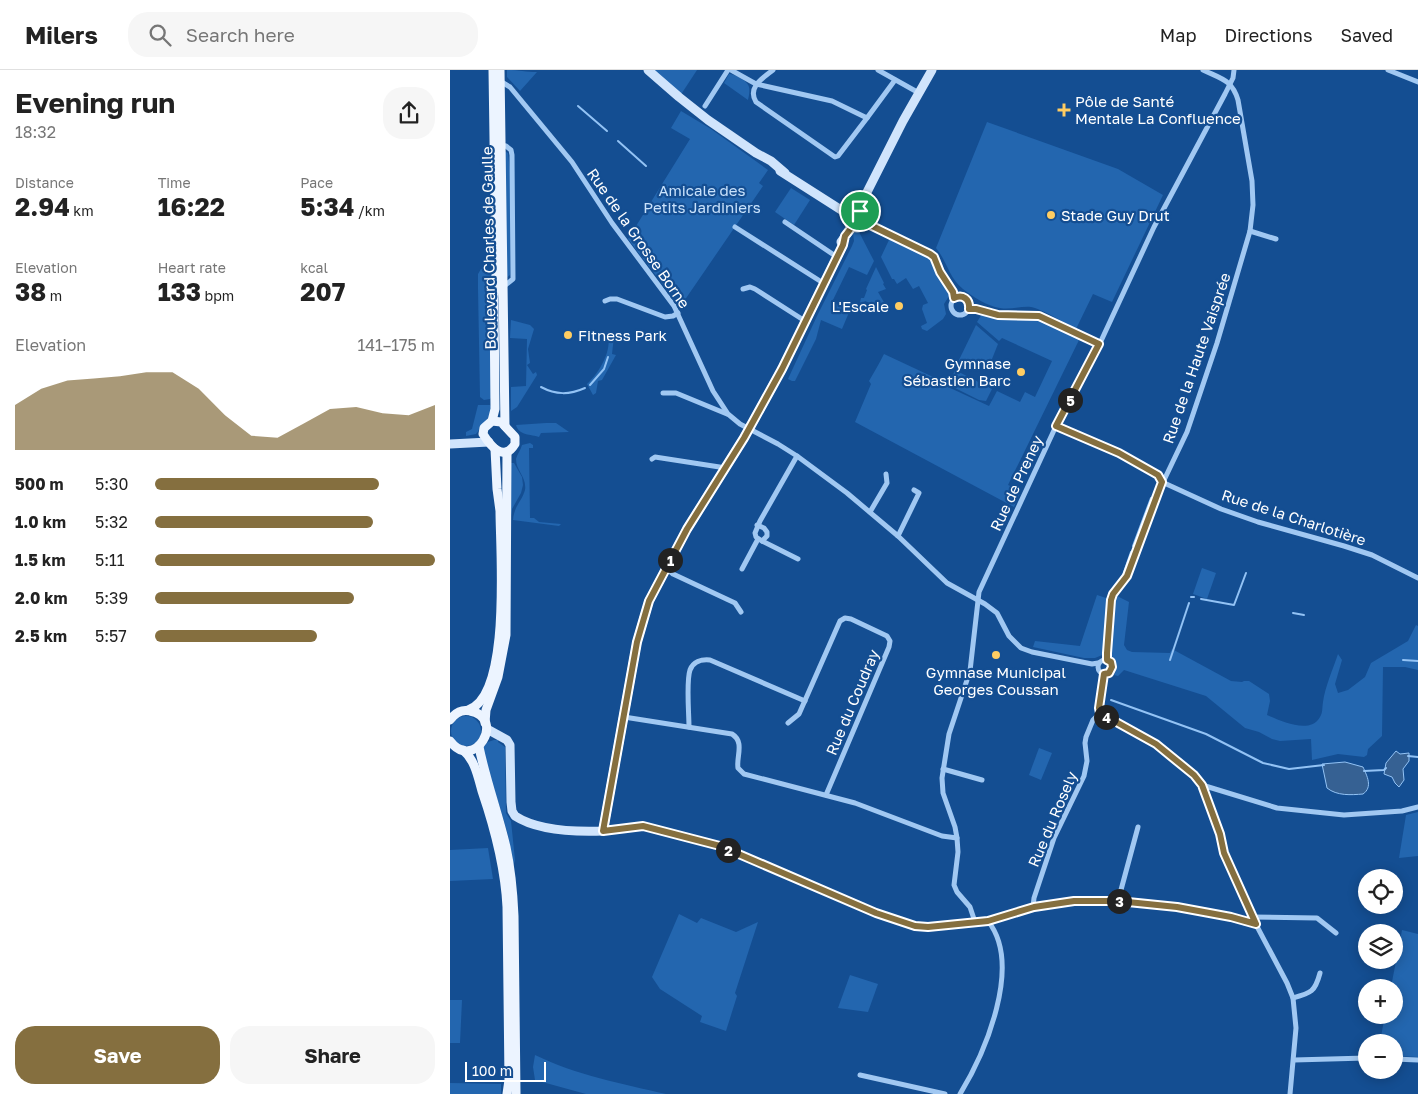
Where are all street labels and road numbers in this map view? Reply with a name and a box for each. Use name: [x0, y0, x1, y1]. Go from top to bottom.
street label: Boulevard Charles de Gaulle: [477, 146, 499, 350]
street label: Rue de la Grosse Borne: [584, 165, 694, 312]
street label: Rue de la Haute Vaisprée: [1158, 270, 1234, 446]
street label: Rue de Preney: [986, 432, 1046, 534]
street label: Rue de la Charlotière: [1220, 485, 1369, 549]
street label: Rue du Coudray: [822, 646, 883, 758]
street label: Rue du Rosely: [1024, 768, 1080, 869]

